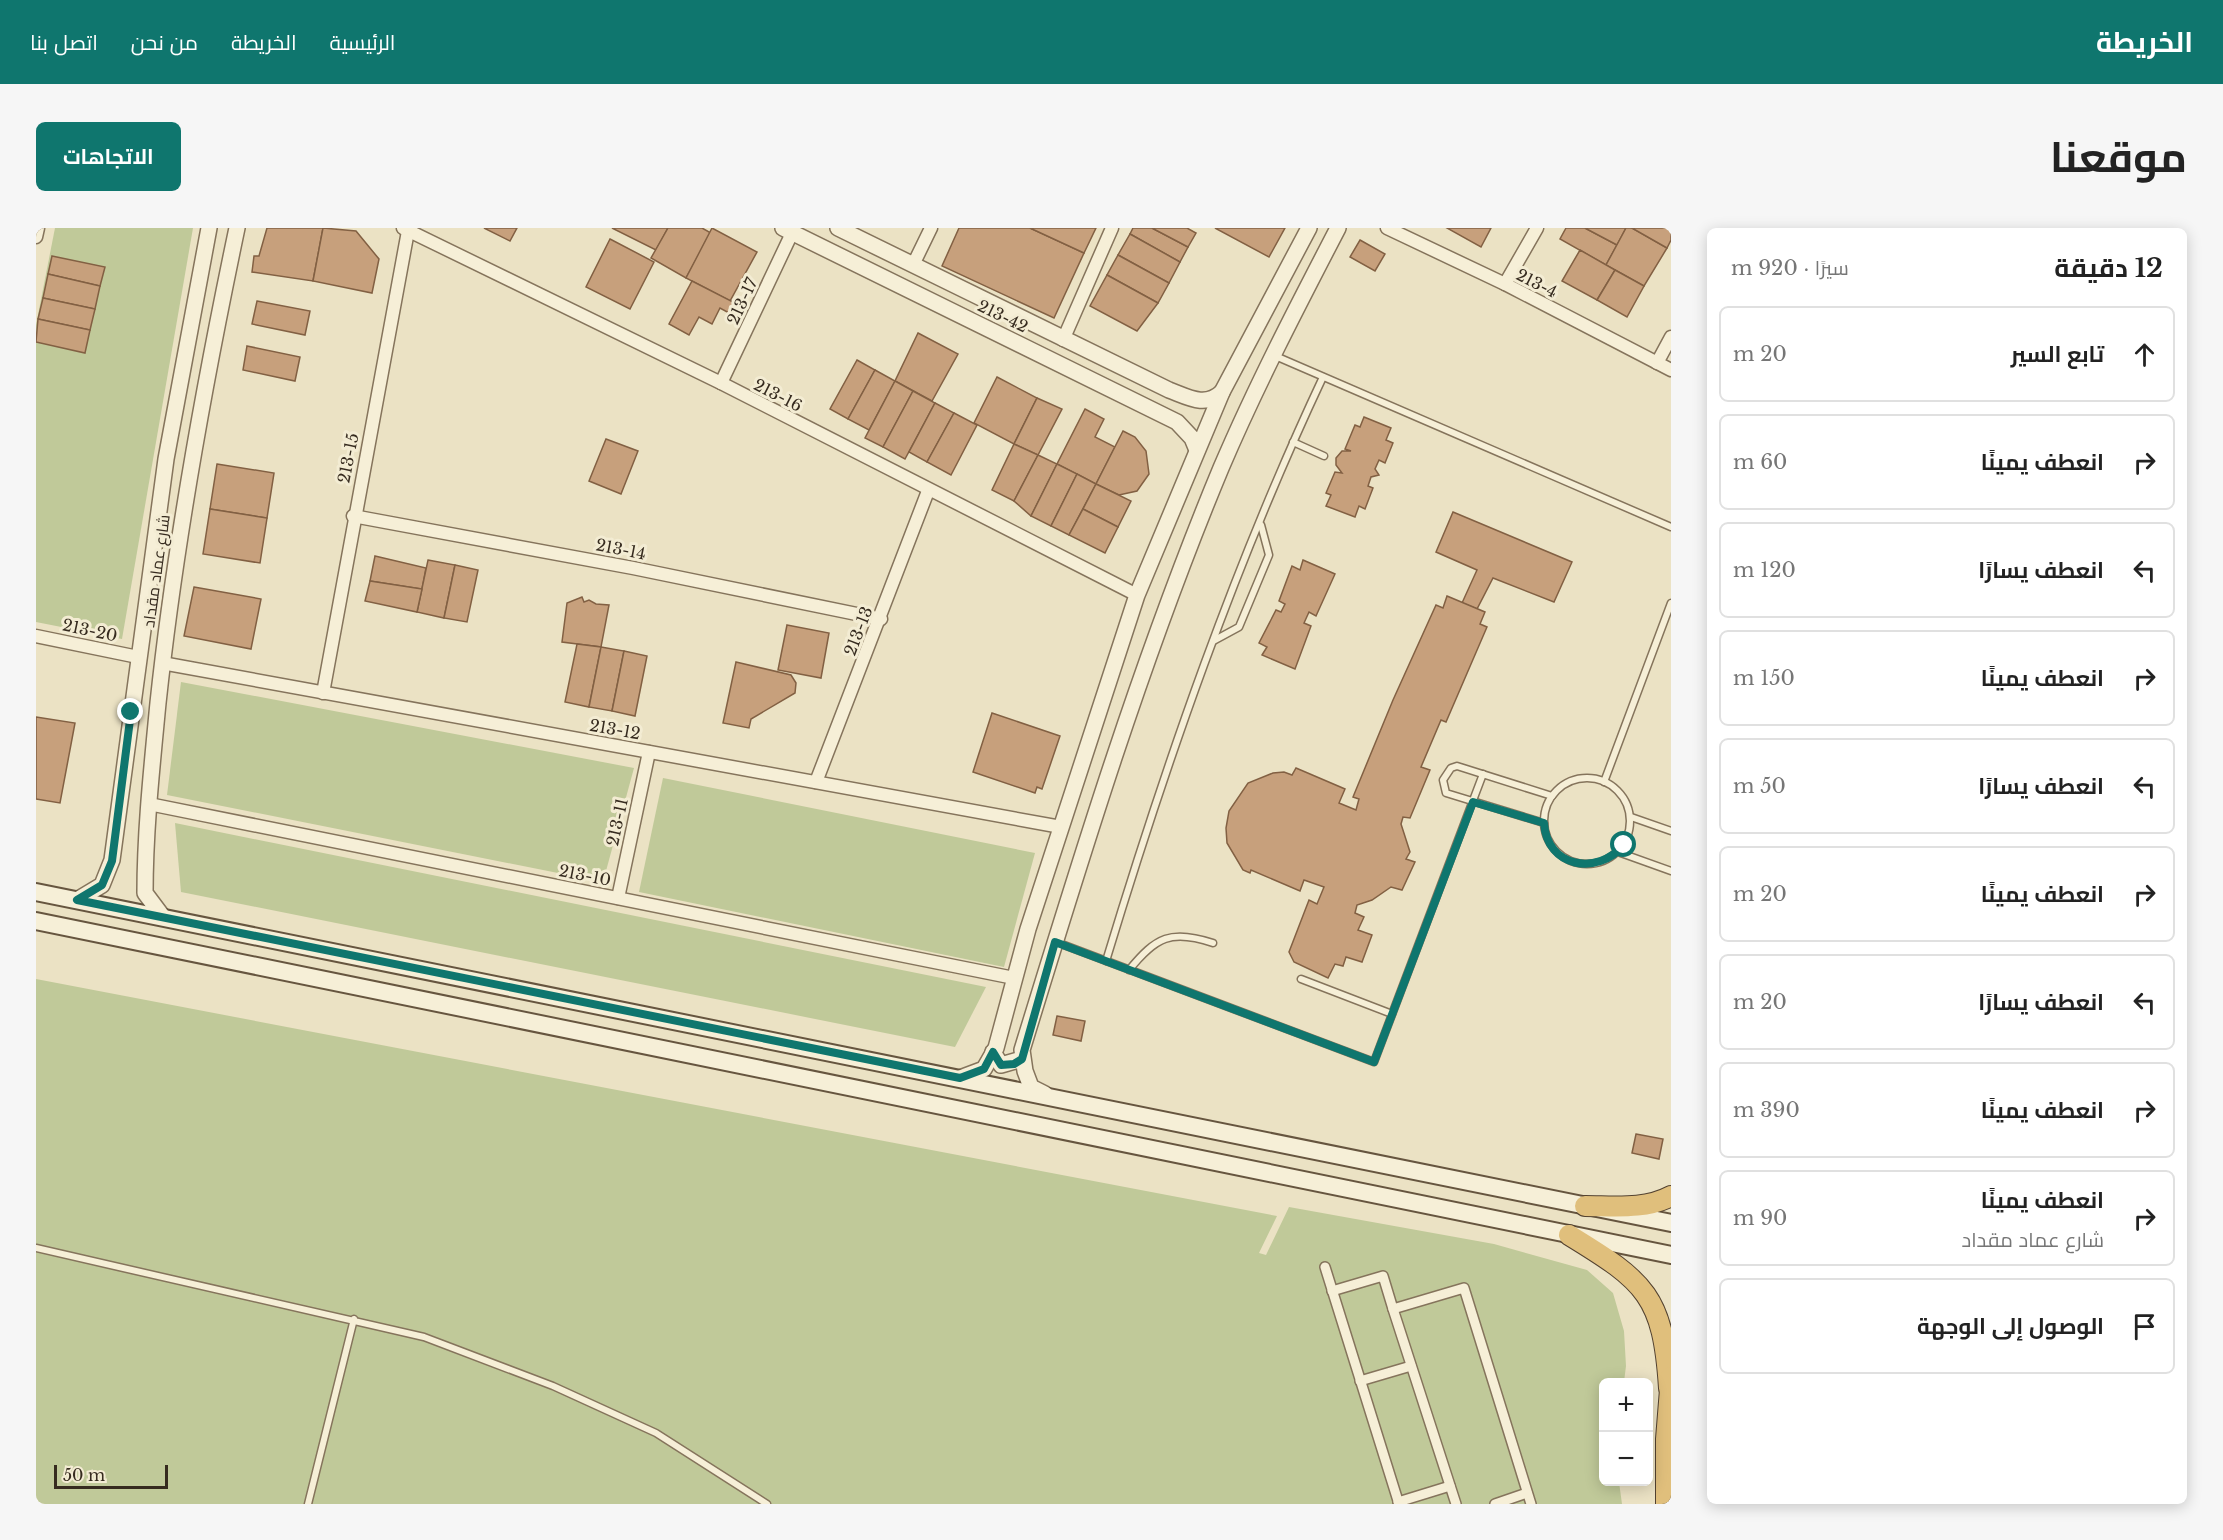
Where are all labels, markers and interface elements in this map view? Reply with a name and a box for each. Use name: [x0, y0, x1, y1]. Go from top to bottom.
text: الخريطة: [2096, 25, 2193, 60]
text: اتصل بنا: [30, 30, 98, 56]
text: من نحن: [131, 30, 198, 56]
text: الخريطة: [231, 30, 297, 56]
text: الرئيسية: [330, 30, 395, 56]
button: الاتجاهات: [36, 122, 181, 191]
text: موقعنا: [2050, 131, 2187, 183]
text: 12 دقيقة: [2054, 252, 2163, 284]
text: سيرًا · 920 m: [1731, 256, 1849, 280]
street label: 213-4: [1513, 264, 1561, 302]
street label: 213-17: [722, 274, 762, 328]
street label: 213-42: [975, 295, 1031, 337]
icon: ahead: [2128, 338, 2161, 371]
text: تابع السير: [2011, 341, 2104, 368]
text: 20 m: [1733, 342, 1787, 366]
street label: 213-16: [750, 374, 806, 416]
street label: 213-15: [333, 431, 363, 485]
icon: right: [2128, 446, 2161, 479]
text: انعطف يمينًا: [1981, 449, 2104, 476]
text: 60 m: [1733, 450, 1787, 474]
street label: شارع عماد مقداد: [138, 513, 176, 629]
street label: 213-14: [594, 534, 648, 564]
icon: left: [2128, 554, 2161, 587]
text: انعطف يسارًا: [1978, 557, 2104, 584]
text: 120 m: [1733, 558, 1796, 582]
street label: 213-13: [839, 603, 877, 659]
street label: 213-20: [61, 614, 119, 646]
icon: right: [2128, 662, 2161, 695]
text: انعطف يمينًا: [1981, 665, 2104, 692]
text: 150 m: [1733, 666, 1795, 690]
route end: [117, 698, 143, 724]
street label: 213-12: [588, 715, 642, 743]
icon: left: [2128, 770, 2161, 803]
text: انعطف يسارًا: [1978, 773, 2104, 800]
text: 50 m: [1733, 774, 1786, 798]
street label: 213-11: [602, 796, 632, 848]
route start: [1610, 831, 1636, 857]
street label: 213-10: [557, 860, 613, 890]
icon: right: [2128, 878, 2161, 911]
text: انعطف يمينًا: [1981, 881, 2104, 908]
text: 20 m: [1733, 882, 1787, 906]
icon: left: [2128, 986, 2161, 1019]
text: انعطف يسارًا: [1978, 989, 2104, 1016]
text: 20 m: [1733, 990, 1787, 1014]
icon: right: [2128, 1094, 2161, 1127]
text: انعطف يمينًا: [1981, 1097, 2104, 1124]
text: 390 m: [1733, 1098, 1800, 1122]
text: انعطف يمينًا: [1981, 1187, 2104, 1214]
icon: right: [2128, 1202, 2161, 1235]
text: 90 m: [1733, 1206, 1787, 1230]
text: شارع عماد مقداد: [1962, 1228, 2104, 1252]
icon: arrive: [2128, 1310, 2161, 1343]
text: الوصول إلى الوجهة: [1917, 1313, 2104, 1340]
map controls: [1599, 1378, 1653, 1486]
button: +: [1599, 1378, 1653, 1432]
button: −: [1599, 1432, 1653, 1486]
scale bar: [54, 1462, 168, 1490]
text: 50 m: [63, 1465, 105, 1485]

